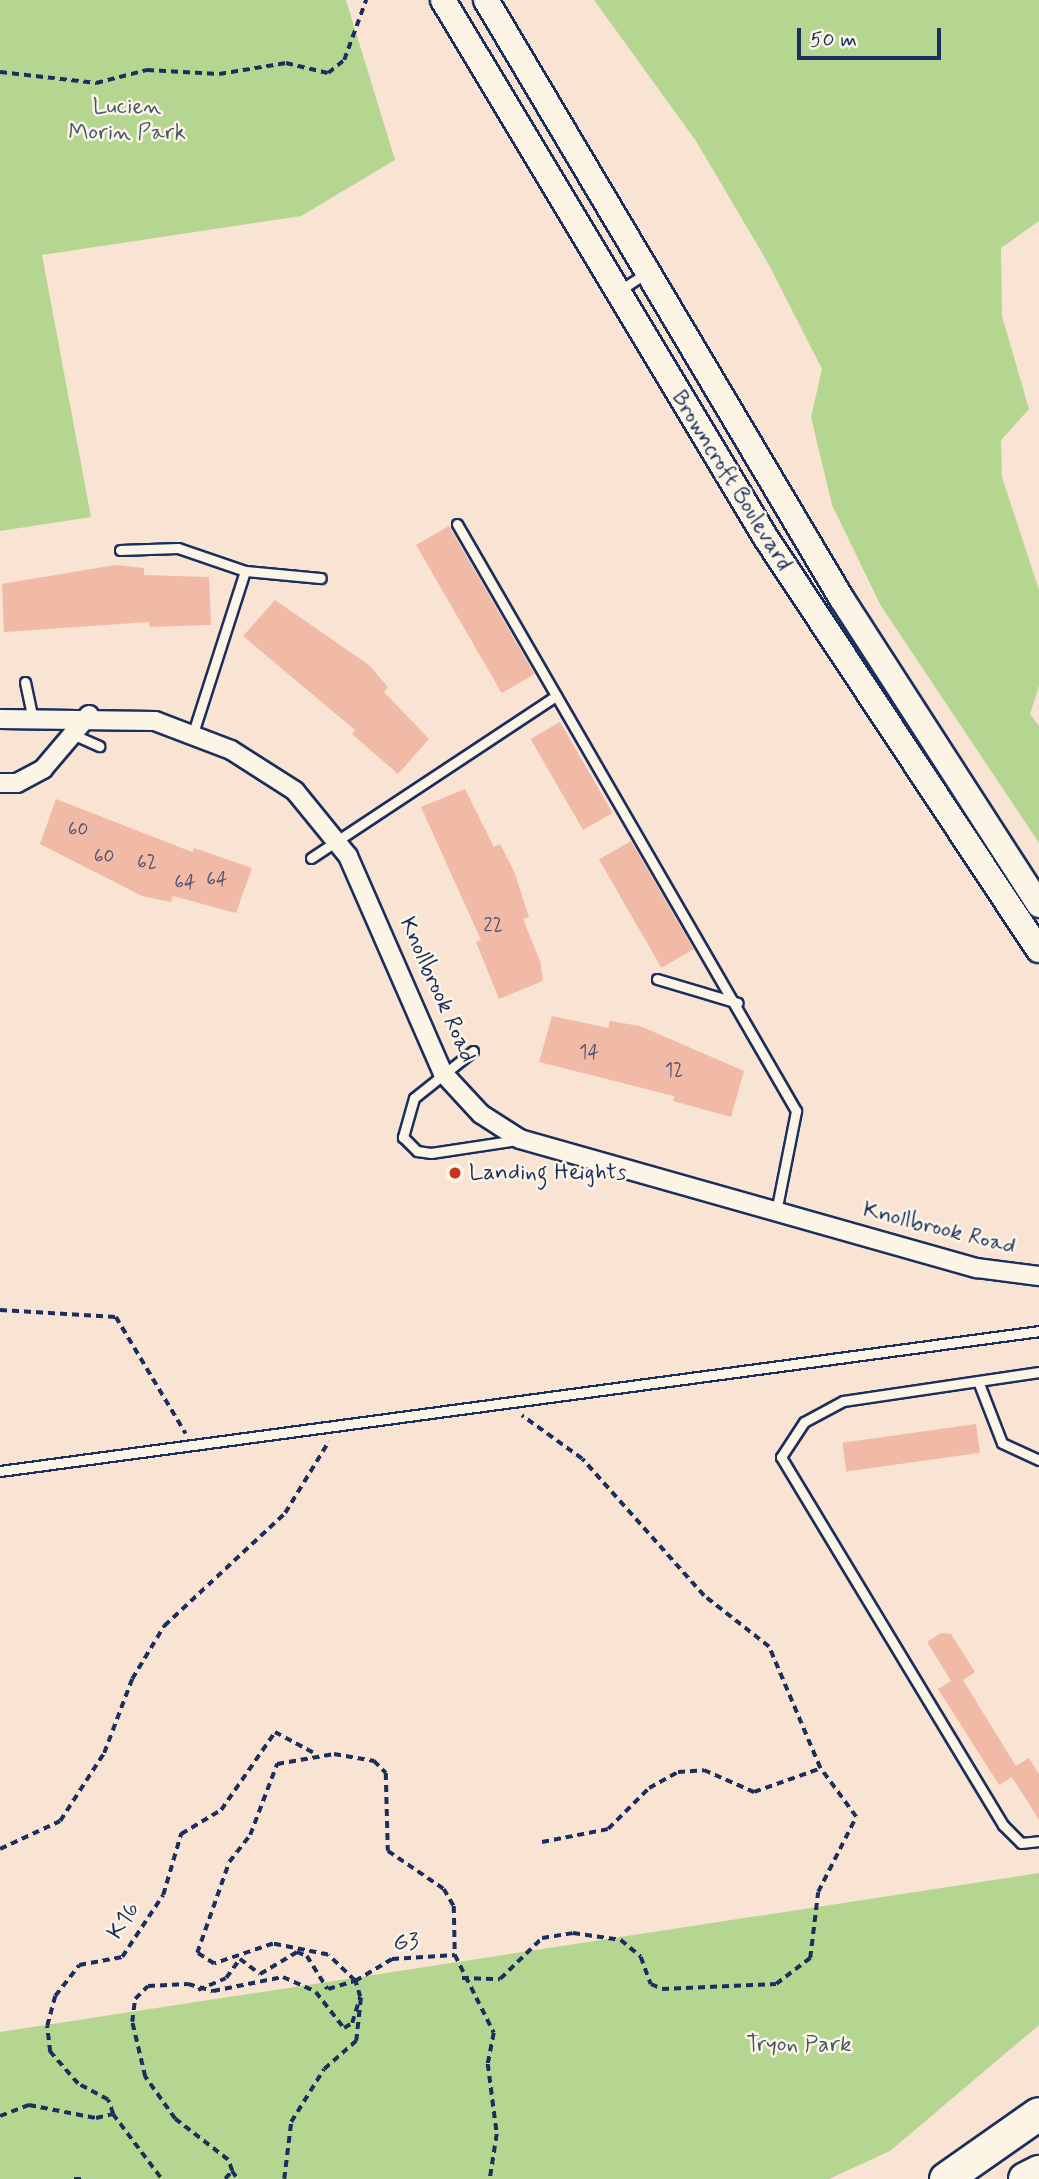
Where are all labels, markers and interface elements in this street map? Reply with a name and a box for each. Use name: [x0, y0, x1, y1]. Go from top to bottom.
scale bar: [801, 14, 944, 58]
text: 50 m: [810, 26, 857, 54]
park label: Lucien Morin Park: [70, 93, 184, 147]
street label: Browncroft Boulevard: [665, 387, 797, 575]
house number: 60: [68, 819, 88, 841]
house number: 60: [94, 846, 114, 868]
house number: 62: [137, 852, 157, 874]
house number: 64: [206, 869, 228, 891]
house number: 64: [174, 872, 196, 894]
street label: Knollbrook Road: [393, 914, 481, 1066]
house number: 22: [483, 915, 503, 937]
house number: 14: [579, 1042, 599, 1064]
house number: 12: [665, 1060, 683, 1082]
place label: Landing Heights: [469, 1159, 626, 1187]
marker: Landing Heights: [447, 1165, 463, 1181]
street label: Knollbrook Road: [861, 1197, 1017, 1261]
street label: K16: [102, 1897, 146, 1945]
street label: G3: [392, 1928, 420, 1958]
park label: Tryon Park: [747, 2031, 851, 2059]

